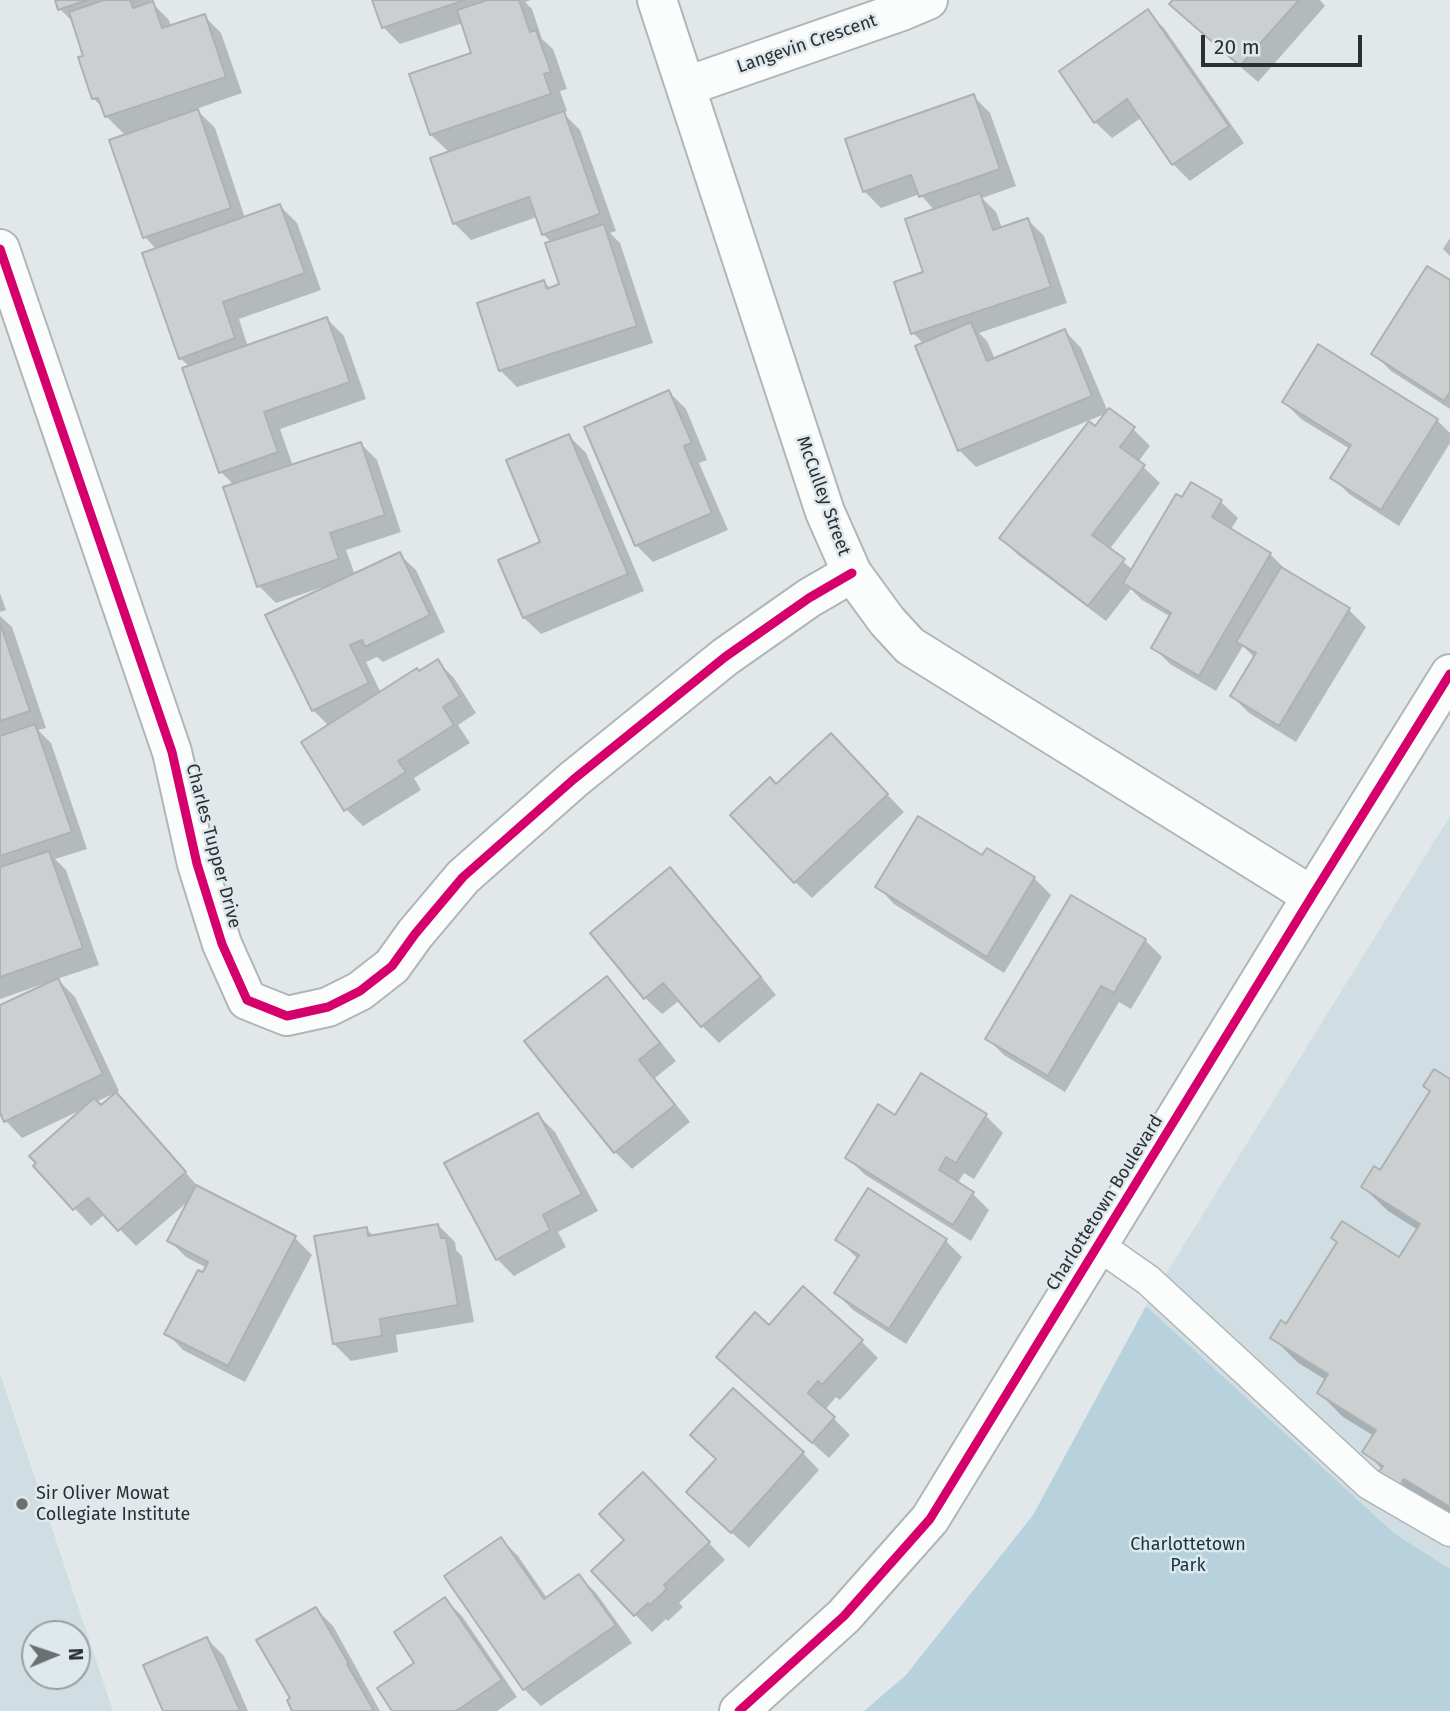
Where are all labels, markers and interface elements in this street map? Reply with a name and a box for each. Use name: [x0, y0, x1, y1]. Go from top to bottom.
street label: Langevin Crescent: [734, 10, 880, 78]
scale bar: [1205, 21, 1366, 65]
text: 20 m: [1214, 34, 1260, 60]
street label: McCulley Street: [791, 433, 855, 559]
street label: Charles Tupper Drive: [181, 761, 245, 931]
street label: Charlottetown Boulevard: [1042, 1111, 1168, 1295]
place label: Sir Oliver Mowat Collegiate Institute: [36, 1483, 190, 1526]
marker: Sir Oliver Mowat Collegiate Institute: [14, 1496, 30, 1512]
park label: Charlottetown Park: [1130, 1534, 1246, 1576]
north arrow: [21, 1620, 91, 1690]
text: N: [64, 1648, 87, 1661]

